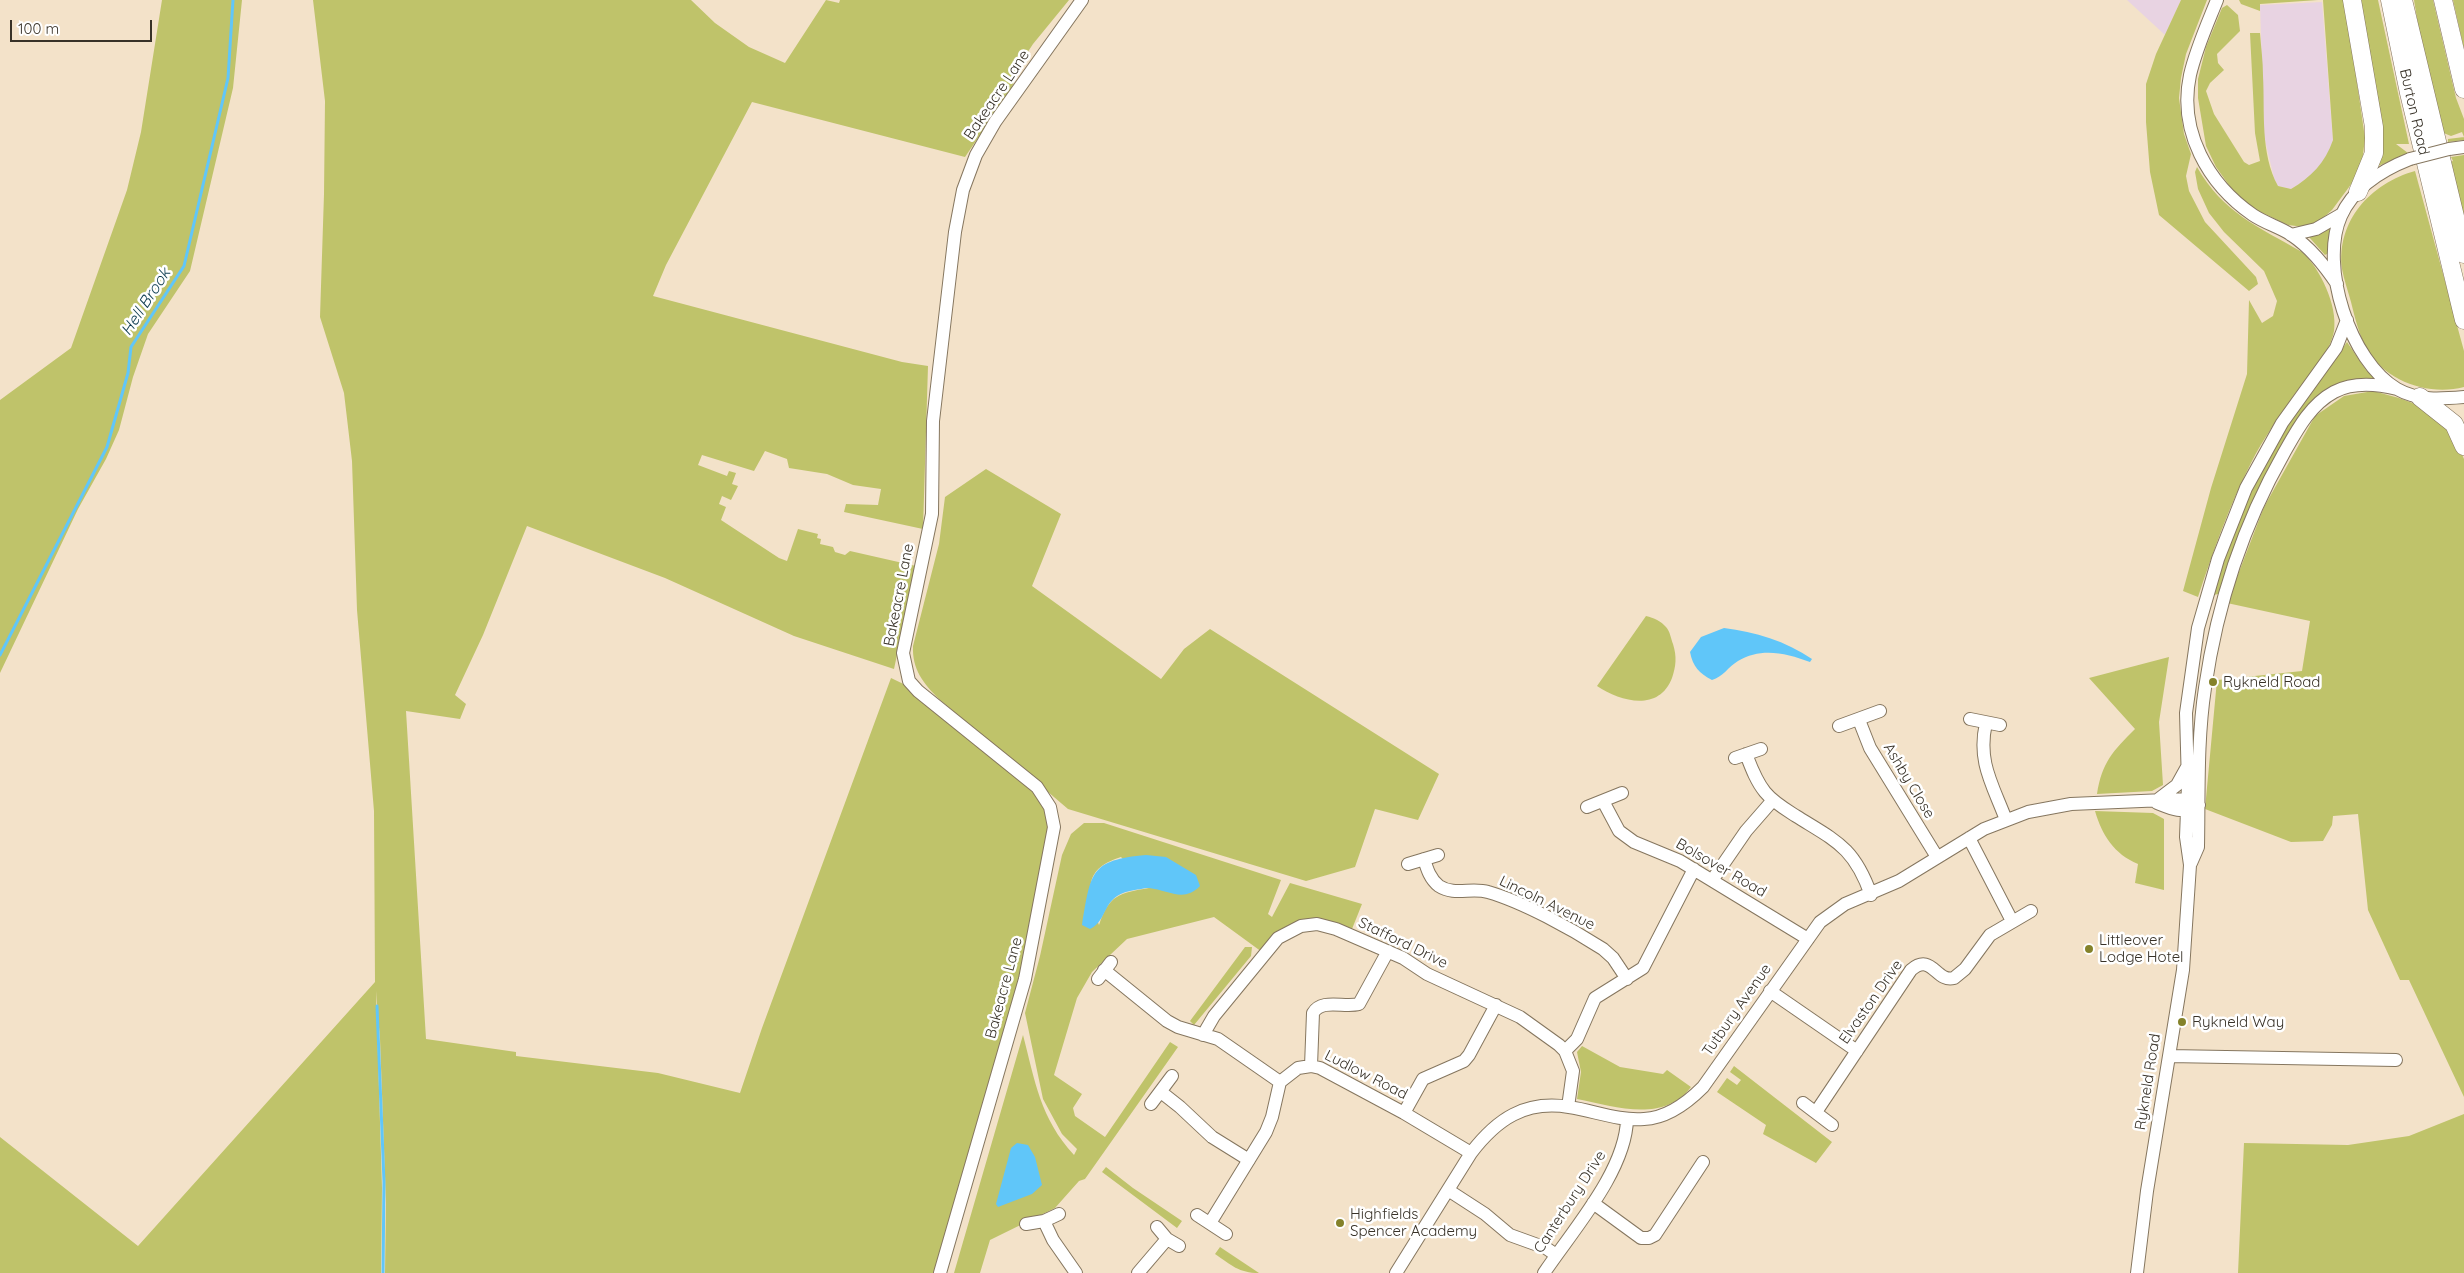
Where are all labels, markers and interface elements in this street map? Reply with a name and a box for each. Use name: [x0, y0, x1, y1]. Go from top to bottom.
scale bar: [12, 10, 155, 42]
text: 100 m: [18, 19, 59, 38]
street label: Bakeacre Lane: [960, 47, 1034, 143]
street label: Burton Road: [2395, 67, 2433, 157]
water label: Hell Brook: [117, 265, 175, 339]
street label: Bakeacre Lane: [880, 542, 918, 648]
place label: Rykneld Road: [2223, 673, 2320, 691]
marker: Rykneld Road: [2207, 676, 2219, 688]
street label: Ashby Close: [1879, 740, 1939, 822]
street label: Bolsover Road: [1672, 835, 1770, 901]
street label: Lincoln Avenue: [1496, 872, 1598, 934]
street label: Stafford Drive: [1355, 914, 1451, 972]
place label: Littleover Lodge Hotel: [2099, 931, 2184, 966]
street label: Bakeacre Lane: [982, 935, 1026, 1041]
marker: Littleover Lodge Hotel: [2083, 943, 2095, 955]
street label: Elvaston Drive: [1835, 956, 1907, 1048]
street label: Tutbury Avenue: [1699, 961, 1775, 1059]
place label: Rykneld Way: [2192, 1013, 2284, 1031]
marker: Rykneld Way: [2176, 1016, 2188, 1028]
street label: Rykneld Road: [2131, 1032, 2165, 1132]
street label: Ludlow Road: [1322, 1046, 1410, 1104]
street label: Canterbury Drive: [1530, 1147, 1610, 1257]
place label: Highfields Spencer Academy: [1350, 1205, 1477, 1240]
marker: Highfields Spencer Academy: [1334, 1217, 1346, 1229]

